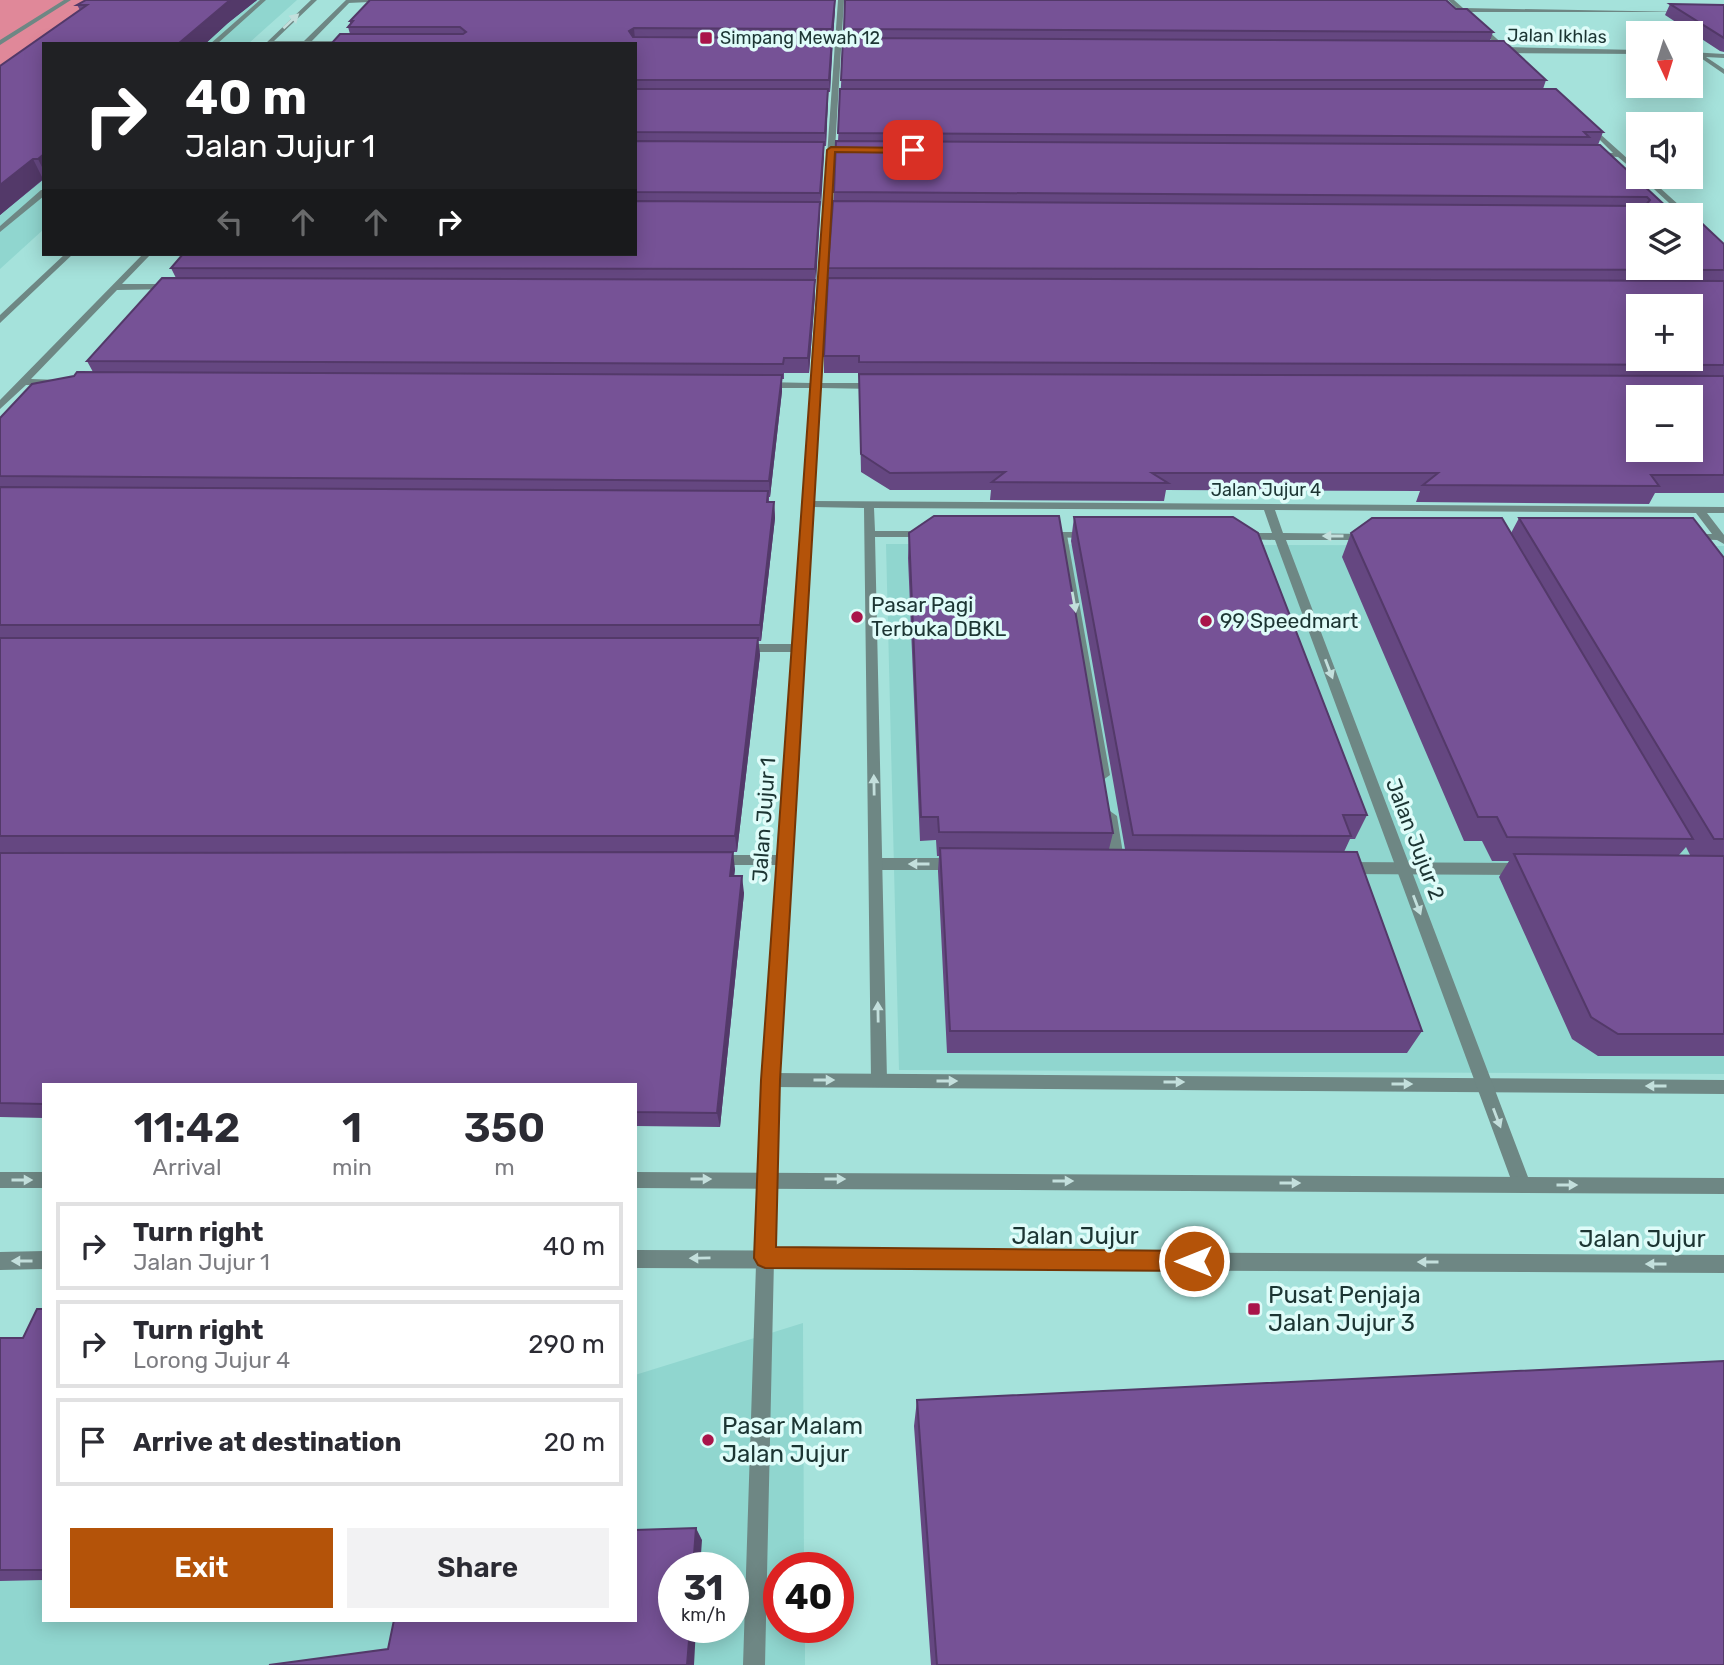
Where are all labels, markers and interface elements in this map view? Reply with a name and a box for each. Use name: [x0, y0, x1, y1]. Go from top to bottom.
one-way arrow: [282, 14, 299, 30]
north arrow: [1626, 21, 1703, 98]
map controls: [1626, 21, 1703, 462]
street label: Jalan Ikhlas: [1507, 24, 1607, 48]
place label: Simpang Mewah 12: [720, 27, 880, 49]
marker: Simpang Mewah 12: [698, 30, 714, 46]
text: 40 m: [185, 68, 307, 126]
icon: right: [70, 70, 161, 161]
button: sound: [1626, 112, 1703, 189]
pin: [883, 120, 943, 180]
text: Jalan Jujur 1: [185, 127, 375, 165]
icon: arrive: [894, 131, 932, 169]
icon: left: [211, 203, 249, 241]
icon: ahead: [284, 203, 322, 241]
icon: ahead: [357, 203, 395, 241]
icon: right: [430, 203, 468, 241]
button: layers: [1626, 203, 1703, 280]
button: +: [1626, 294, 1703, 371]
button: −: [1626, 385, 1703, 462]
street label: Jalan Jujur 4: [1211, 479, 1321, 501]
one-way arrow: [1322, 530, 1344, 542]
place label: Pasar Pagi Terbuka DBKL: [871, 592, 1007, 641]
one-way arrow: [1068, 592, 1079, 614]
place label: 99 Speedmart: [1220, 608, 1358, 633]
marker: Pasar Pagi Terbuka DBKL: [849, 609, 865, 625]
marker: 99 Speedmart: [1198, 613, 1214, 629]
one-way arrow: [1323, 658, 1334, 679]
street label: Jalan Jujur 1: [747, 757, 780, 883]
one-way arrow: [868, 773, 880, 795]
street label: Jalan Jujur 2: [1381, 774, 1450, 903]
one-way arrow: [908, 858, 930, 870]
one-way arrow: [1412, 894, 1423, 915]
one-way arrow: [872, 1001, 884, 1023]
one-way arrow: [814, 1074, 836, 1086]
one-way arrow: [936, 1075, 958, 1087]
one-way arrow: [1164, 1077, 1186, 1088]
one-way arrow: [1391, 1078, 1413, 1090]
one-way arrow: [1645, 1080, 1667, 1092]
text: 11:42: [134, 1103, 240, 1153]
text: 1: [342, 1103, 362, 1153]
text: 350: [464, 1103, 545, 1153]
one-way arrow: [1492, 1107, 1503, 1128]
text: Arrival: [153, 1153, 222, 1181]
text: min: [332, 1153, 372, 1181]
text: m: [494, 1153, 515, 1181]
one-way arrow: [690, 1173, 712, 1185]
one-way arrow: [824, 1173, 846, 1185]
one-way arrow: [11, 1174, 33, 1186]
one-way arrow: [1052, 1175, 1074, 1187]
one-way arrow: [1279, 1177, 1301, 1189]
one-way arrow: [1556, 1179, 1578, 1191]
text: Turn right: [133, 1217, 263, 1248]
street label: Jalan Jujur: [1011, 1222, 1139, 1250]
position arrow: [1157, 1224, 1231, 1298]
street label: Jalan Jujur: [1578, 1225, 1706, 1253]
icon: right: [74, 1227, 112, 1265]
text: 40 m: [543, 1231, 605, 1262]
text: Jalan Jujur 1: [133, 1248, 270, 1276]
one-way arrow: [689, 1252, 711, 1264]
one-way arrow: [11, 1255, 33, 1267]
one-way arrow: [1417, 1257, 1439, 1268]
one-way arrow: [1645, 1258, 1667, 1270]
place label: Pusat Penjaja Jalan Jujur 3: [1268, 1281, 1421, 1337]
marker: Pusat Penjaja Jalan Jujur 3: [1246, 1301, 1262, 1317]
text: Turn right: [133, 1315, 263, 1346]
icon: right: [74, 1325, 112, 1363]
text: 290 m: [528, 1329, 605, 1360]
text: Lorong Jujur 4: [133, 1346, 290, 1374]
place label: Pasar Malam Jalan Jujur: [722, 1412, 863, 1468]
icon: arrive: [74, 1423, 112, 1461]
text: Arrive at destination: [133, 1427, 401, 1458]
text: 20 m: [544, 1427, 605, 1458]
marker: Pasar Malam Jalan Jujur: [700, 1432, 716, 1448]
button: Exit: [70, 1528, 333, 1608]
button: Share: [347, 1528, 609, 1608]
speed limit sign: 40: [763, 1552, 854, 1643]
text: 31: [684, 1567, 723, 1609]
text: km/h: [681, 1604, 726, 1626]

